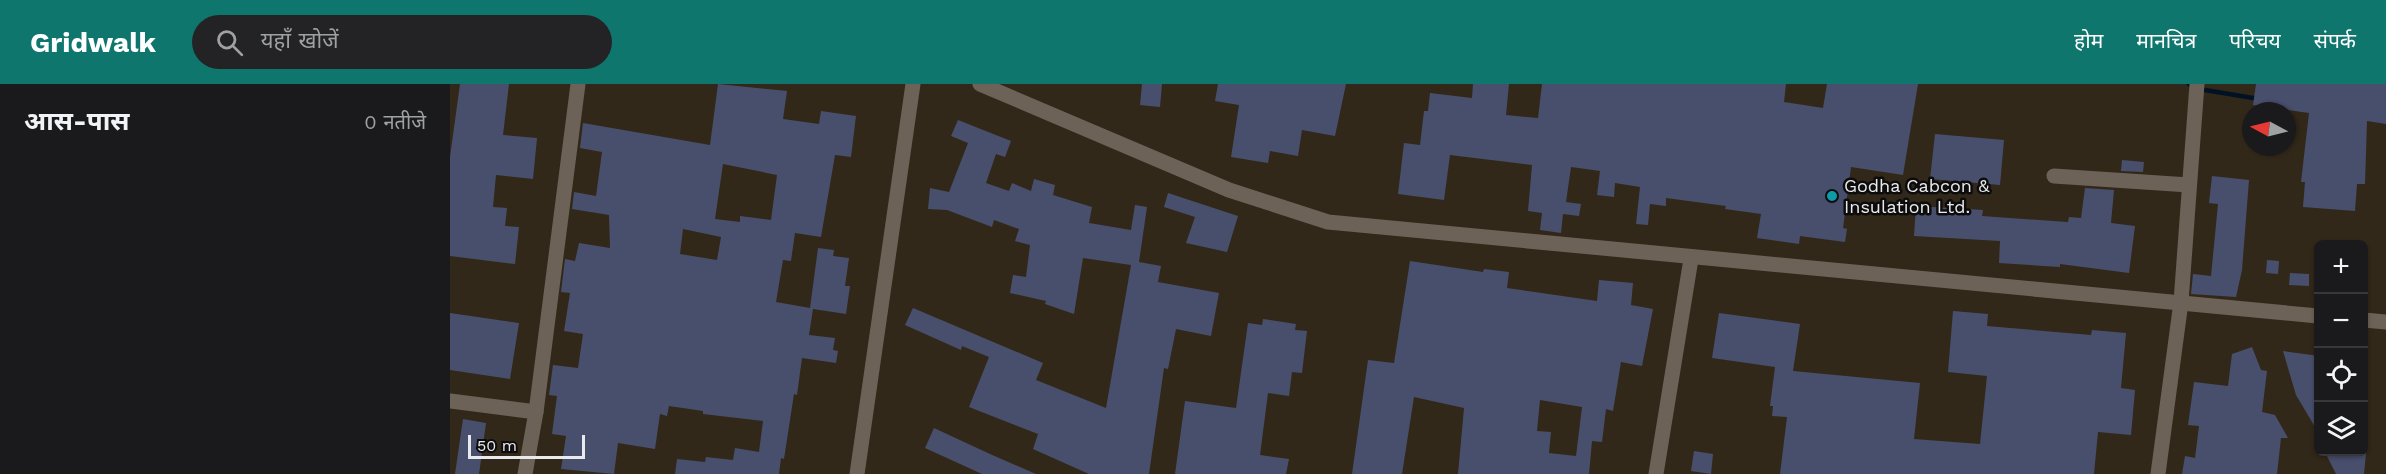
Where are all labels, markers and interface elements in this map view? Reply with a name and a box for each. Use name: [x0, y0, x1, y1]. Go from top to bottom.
search box: [192, 15, 612, 69]
text: Gridwalk: [30, 26, 156, 59]
icon: search: [213, 26, 246, 59]
text: यहाँ खोजें: [261, 28, 338, 53]
text: होम: [2074, 28, 2103, 53]
text: मानचित्र: [2136, 28, 2196, 53]
text: परिचय: [2229, 28, 2281, 53]
text: संपर्क: [2314, 28, 2356, 53]
north arrow: [2242, 102, 2296, 156]
text: आस-पास: [24, 106, 130, 136]
text: 0 नतीजे: [364, 110, 426, 134]
place label: Godha Cabcon & Insulation Ltd.: [1844, 175, 1990, 217]
marker: Godha Cabcon & Insulation Ltd.: [1825, 189, 1839, 203]
map controls: [2314, 240, 2368, 456]
button: +: [2314, 240, 2368, 294]
button: −: [2314, 294, 2368, 348]
button: locate: [2314, 348, 2368, 402]
button: layers: [2314, 402, 2368, 456]
scale bar: [468, 432, 585, 460]
text: 50 m: [477, 436, 517, 455]

